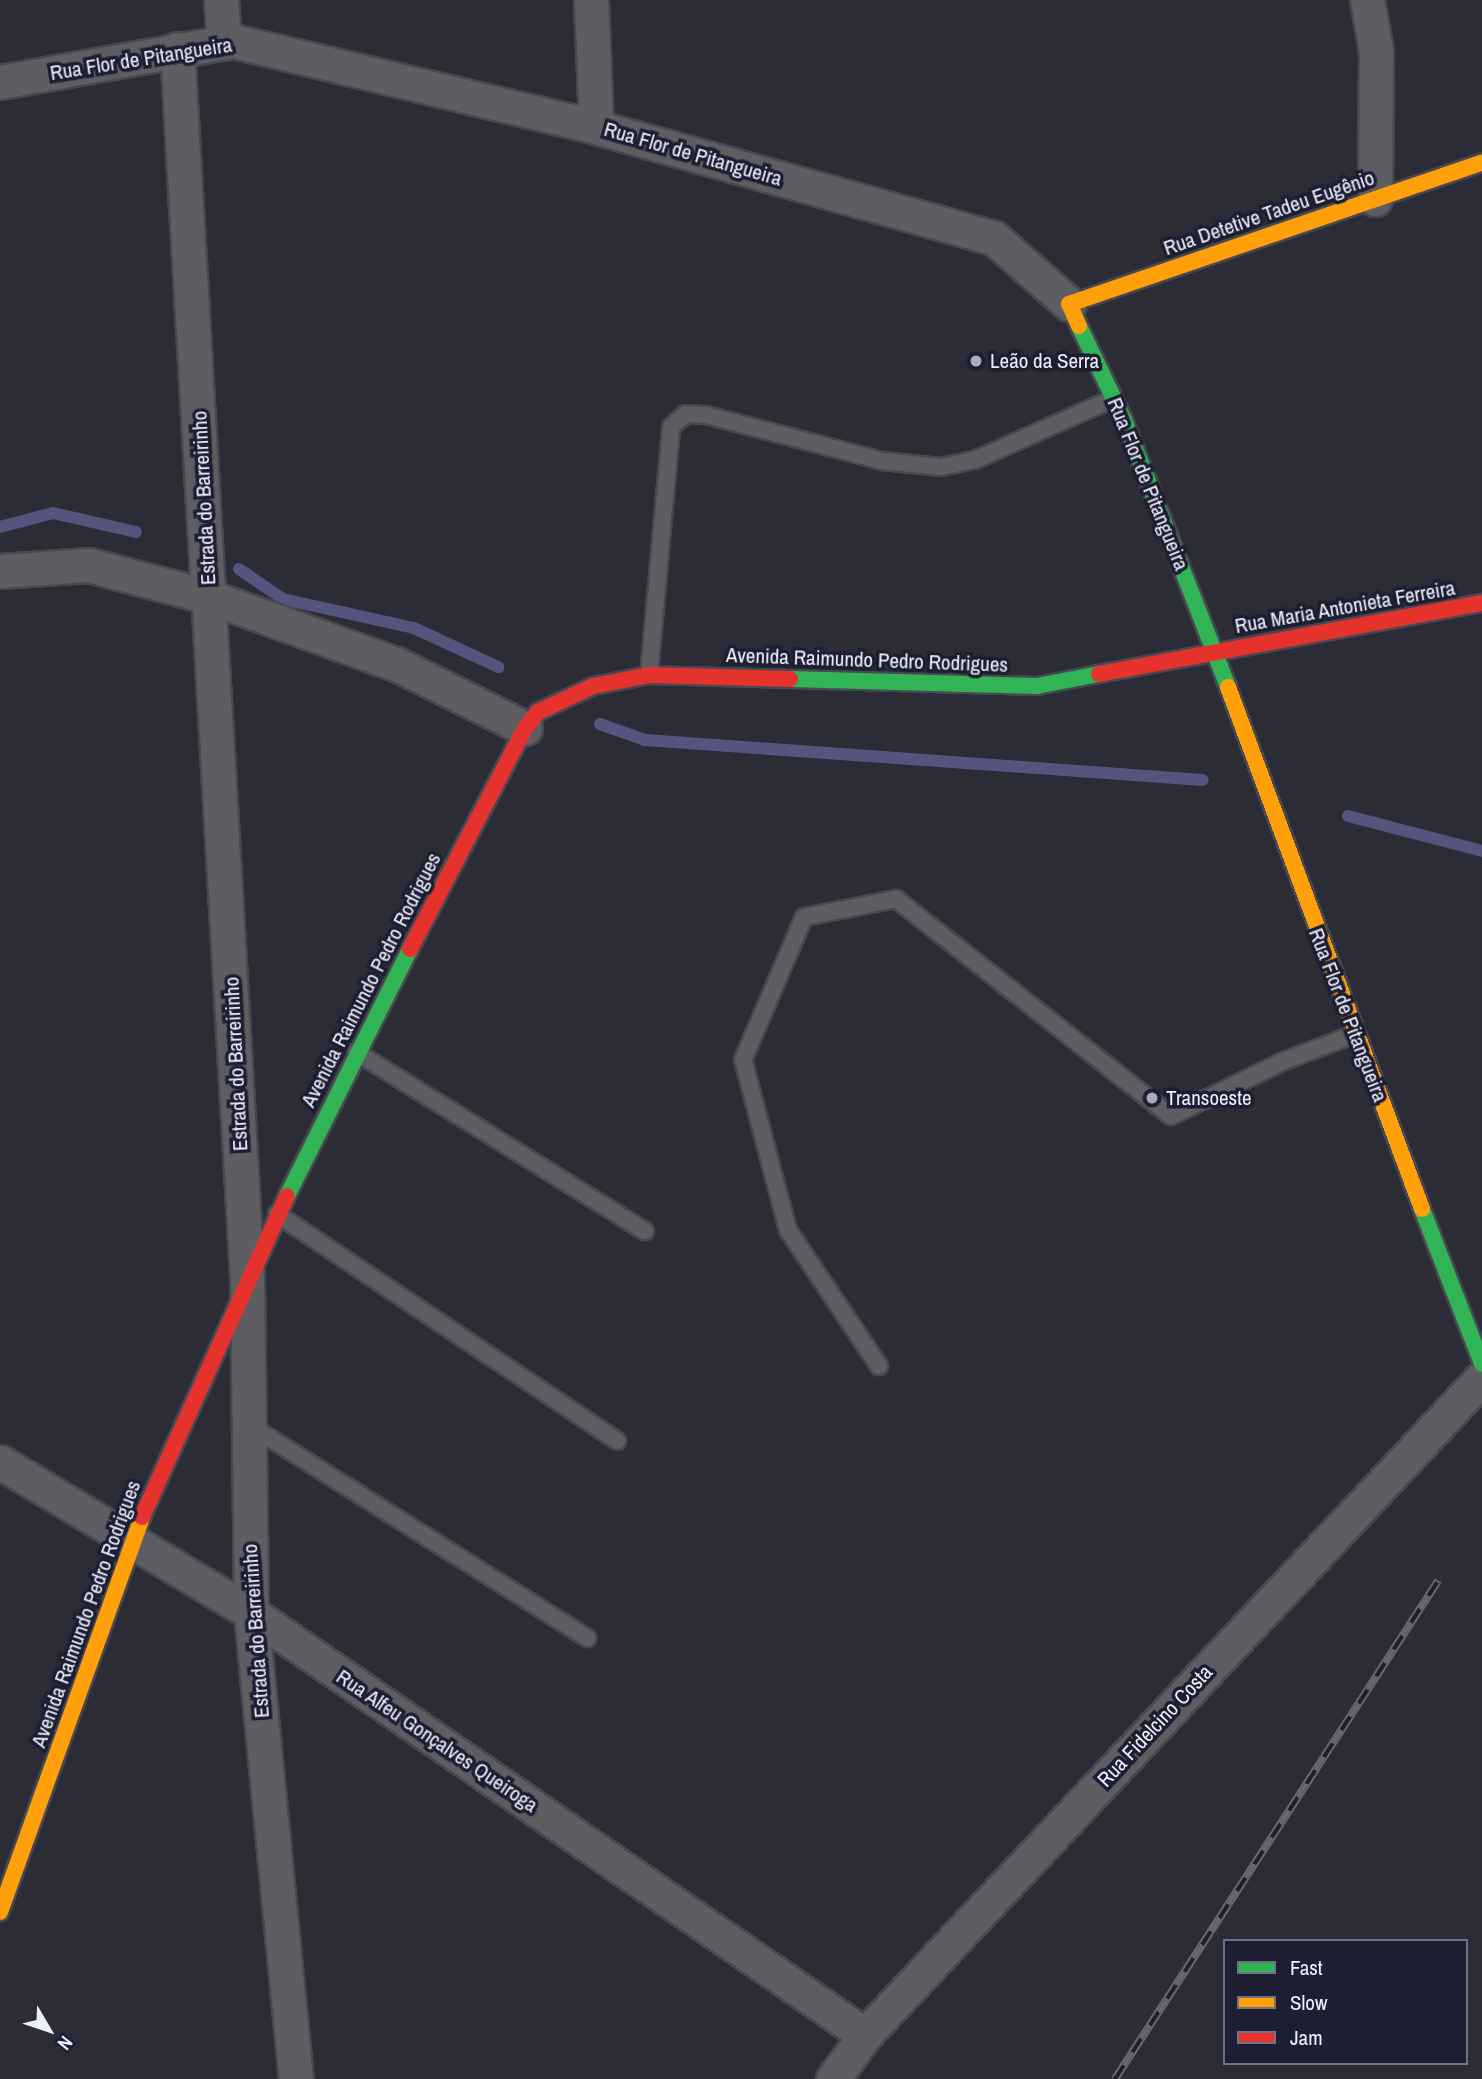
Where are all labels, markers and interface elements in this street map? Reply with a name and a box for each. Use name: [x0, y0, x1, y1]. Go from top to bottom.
street label: Rua Flor de Pitangueira: [48, 32, 234, 86]
street label: Rua Flor de Pitangueira: [601, 117, 785, 191]
street label: Rua Detetive Tadeu Eugênio: [1160, 165, 1378, 261]
place label: Leão da Serra: [990, 348, 1099, 374]
marker: Leão da Serra: [968, 353, 984, 369]
street label: Rua Flor de Pitangueira: [1102, 394, 1194, 574]
street label: Estrada do Barreirinho: [187, 410, 221, 586]
street label: Rua Maria Antonieta Ferreira: [1232, 575, 1458, 639]
street label: Avenida Raimundo Pedro Rodrigues: [726, 642, 1008, 678]
street label: Avenida Raimundo Pedro Rodrigues: [296, 849, 446, 1111]
street label: Rua Flor de Pitangueira: [1303, 925, 1393, 1105]
street label: Estrada do Barreirinho: [219, 976, 253, 1152]
place label: Transoeste: [1166, 1085, 1252, 1111]
marker: Transoeste: [1144, 1090, 1160, 1106]
street label: Avenida Raimundo Pedro Rodrigues: [26, 1477, 146, 1751]
street label: Estrada do Barreirinho: [237, 1543, 275, 1719]
street label: Rua Fidelcino Costa: [1092, 1660, 1218, 1792]
street label: Rua Alfeu Gonçalves Queiroga: [331, 1664, 543, 1818]
legend: [1223, 1939, 1468, 2065]
text: Fast: [1290, 1953, 1323, 1982]
text: Slow: [1290, 1988, 1327, 2017]
north arrow: [14, 1995, 84, 2065]
text: Jam: [1290, 2023, 1323, 2052]
text: N: [52, 2031, 79, 2056]

